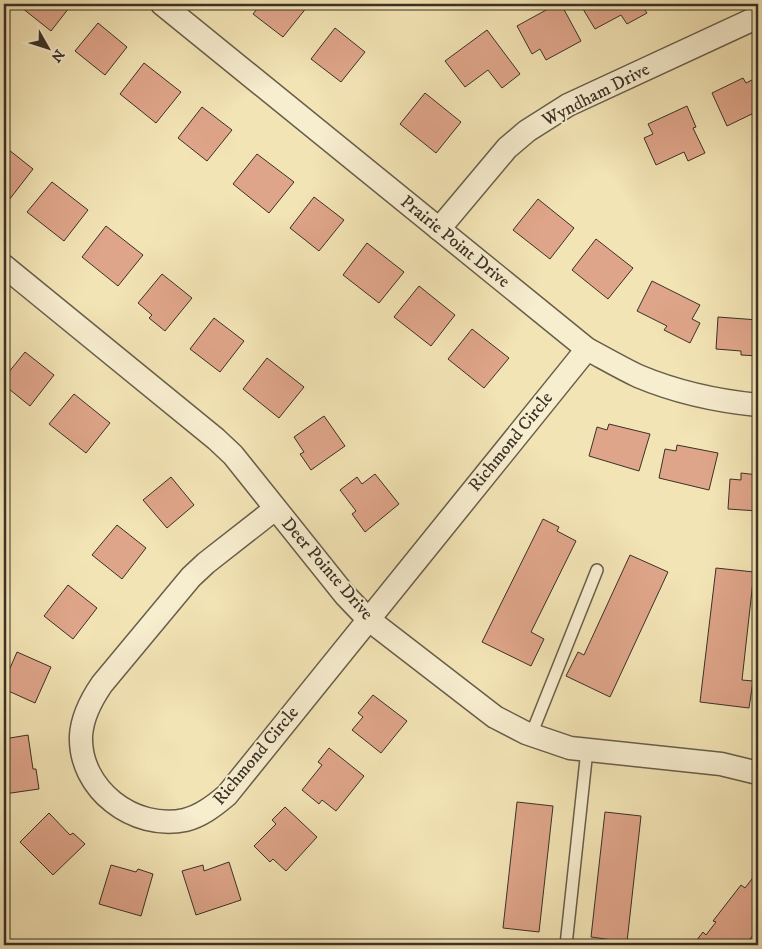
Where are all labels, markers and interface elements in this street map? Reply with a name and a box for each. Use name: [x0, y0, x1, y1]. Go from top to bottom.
north arrow: [22, 22, 72, 72]
text: N: [46, 45, 68, 66]
street label: Wyndham Drive: [538, 59, 653, 132]
street label: Prairie Point Drive: [396, 191, 514, 293]
street label: Richmond Circle: [464, 388, 558, 496]
street label: Deer Pointe Drive: [276, 513, 378, 625]
street label: Richmond Circle: [208, 702, 304, 810]

